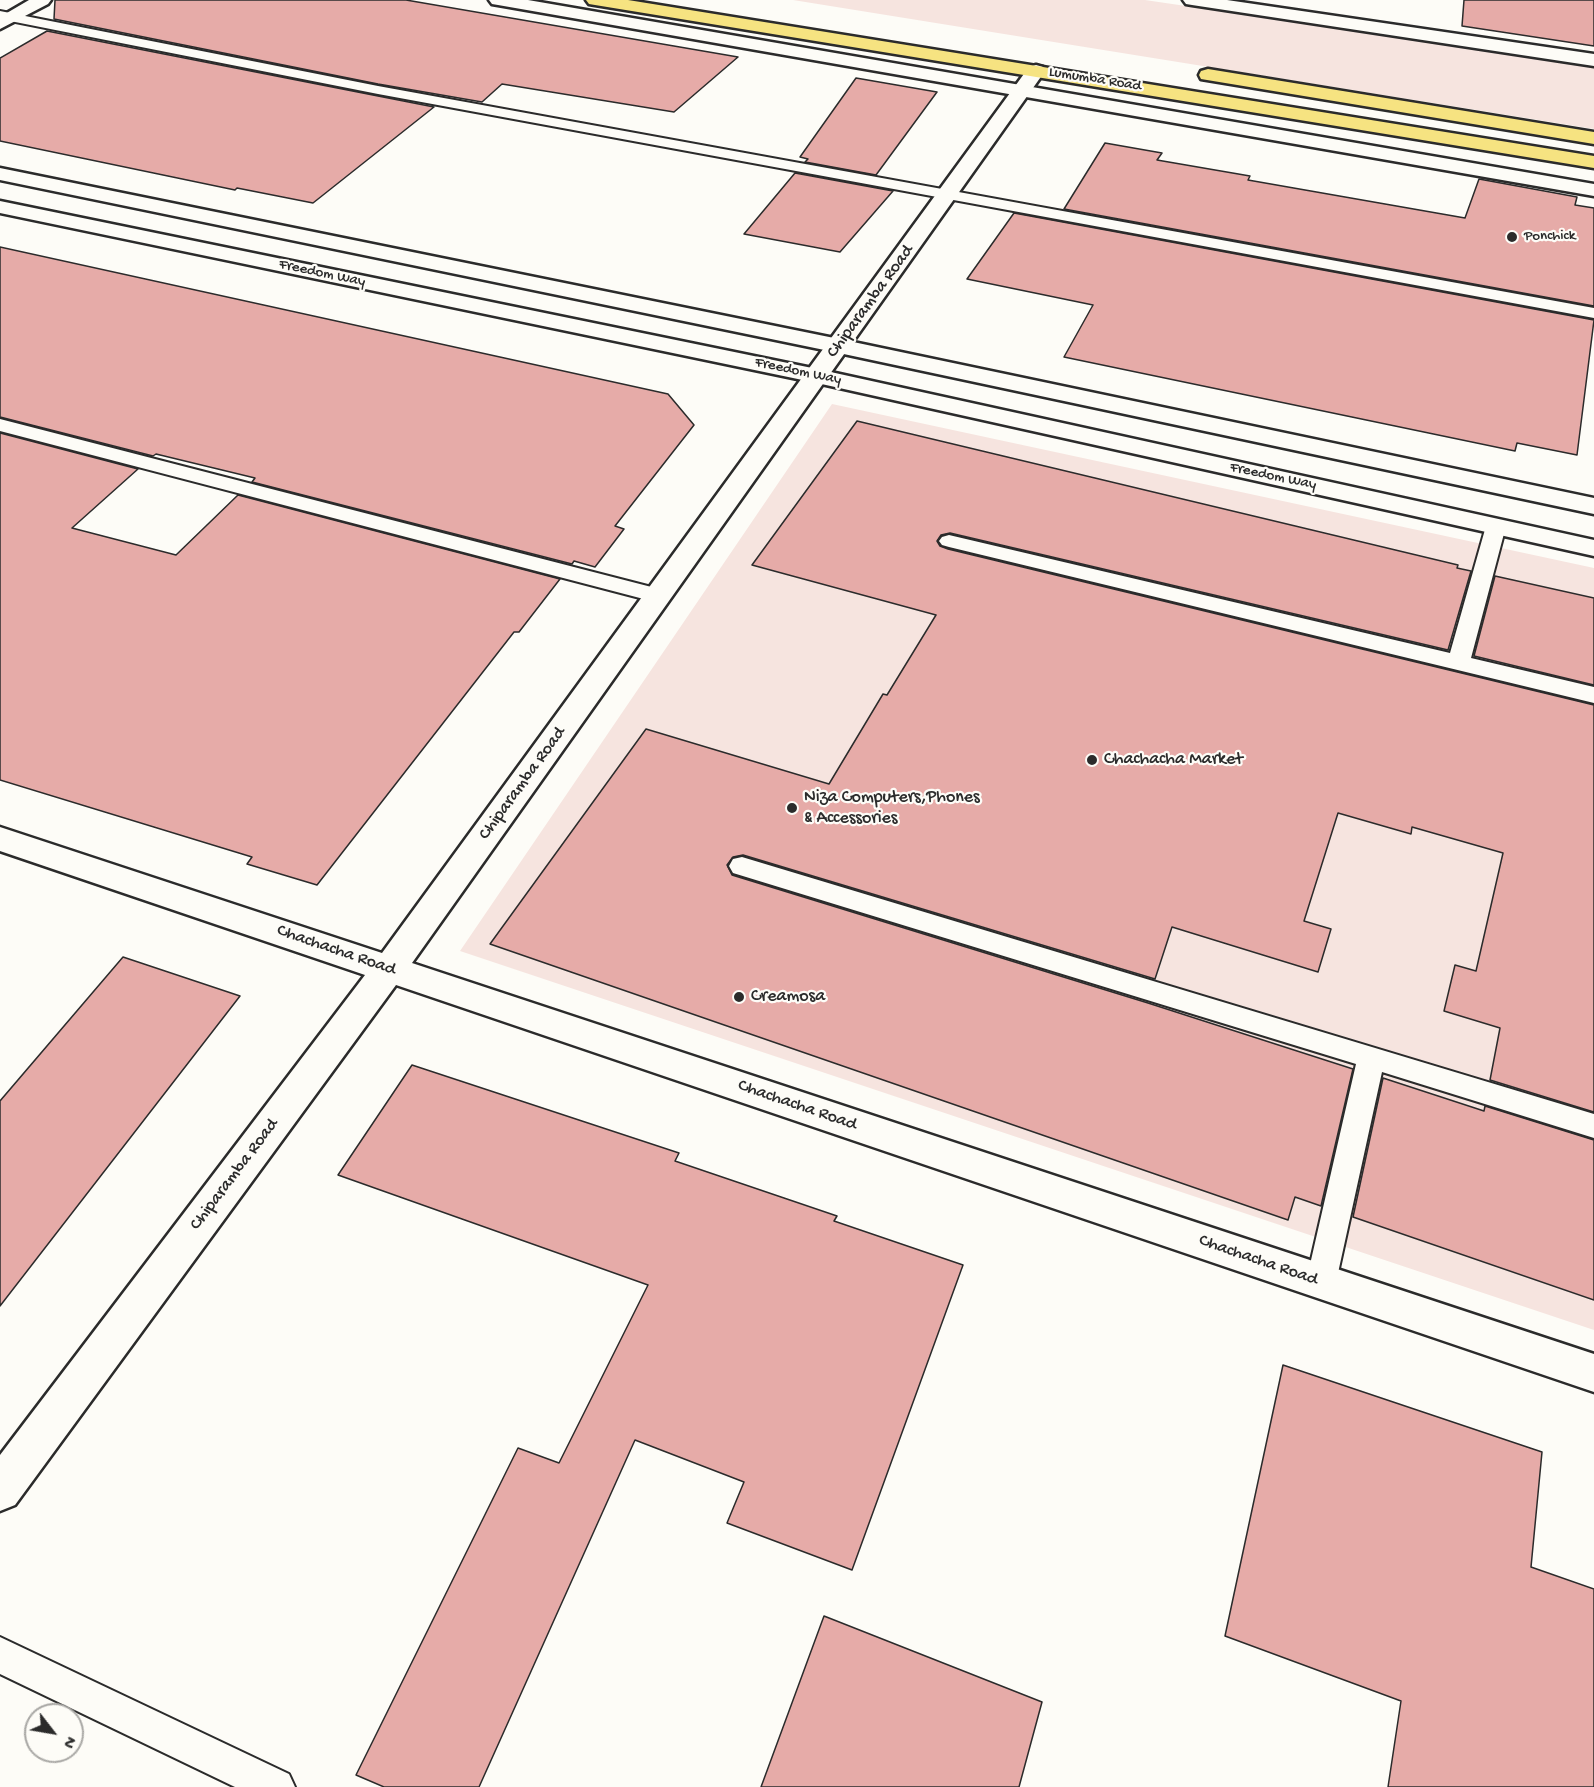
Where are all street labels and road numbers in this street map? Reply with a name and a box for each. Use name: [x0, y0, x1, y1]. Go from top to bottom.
street label: Lumumba Road: [1047, 64, 1143, 96]
street label: Chiparamba Road: [823, 241, 919, 363]
street label: Freedom Way: [277, 256, 367, 292]
street label: Freedom Way: [753, 354, 843, 390]
street label: Freedom Way: [1228, 459, 1318, 495]
street label: Chiparamba Road: [475, 723, 571, 845]
street label: Chachacha Road: [274, 921, 398, 981]
street label: Chachacha Road: [735, 1076, 859, 1136]
street label: Chiparamba Road: [186, 1115, 284, 1235]
street label: Chachacha Road: [1196, 1231, 1320, 1291]

